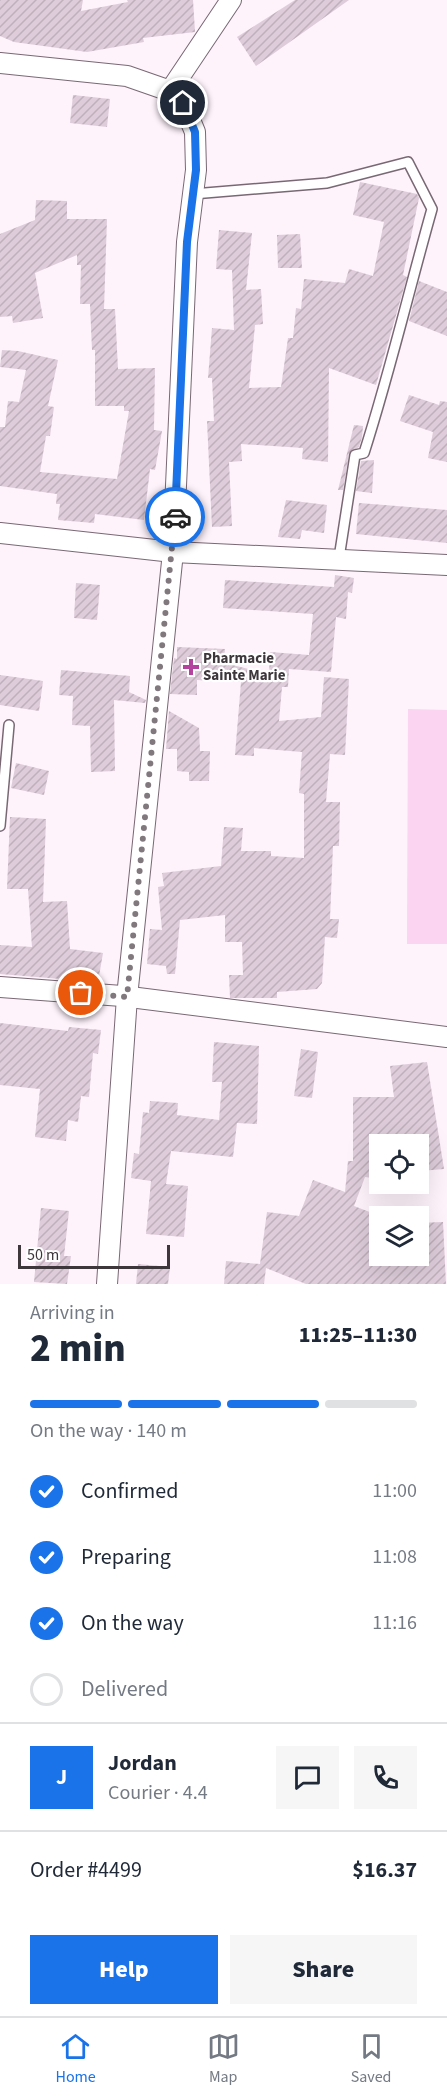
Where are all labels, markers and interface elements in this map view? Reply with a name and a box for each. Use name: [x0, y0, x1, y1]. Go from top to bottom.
pin: [157, 77, 208, 128]
icon: home: [166, 86, 199, 119]
courier: [145, 487, 205, 547]
icon: car: [159, 501, 192, 534]
place label: Pharmacie Sainte Marie: [203, 648, 286, 686]
marker: Pharmacie Sainte Marie: [184, 660, 198, 674]
pin: [55, 967, 106, 1018]
icon: bag: [64, 976, 97, 1009]
map controls: [369, 1134, 429, 1266]
button: locate: [369, 1134, 429, 1194]
button: layers: [369, 1206, 429, 1266]
scale bar: [18, 1242, 170, 1270]
text: 50 m: [27, 1244, 59, 1266]
text: Arriving in: [30, 1299, 115, 1327]
text: 11:25–11:30: [299, 1319, 417, 1351]
text: 2 min: [30, 1321, 126, 1377]
text: On the way · 140 m: [30, 1417, 187, 1445]
icon: check: [30, 1475, 63, 1508]
text: Confirmed: [81, 1475, 178, 1507]
text: 11:00: [372, 1477, 417, 1505]
icon: check: [30, 1541, 63, 1574]
text: Preparing: [81, 1541, 171, 1573]
text: 11:08: [372, 1543, 417, 1571]
icon: check: [30, 1607, 63, 1640]
text: On the way: [81, 1607, 184, 1639]
text: 11:16: [372, 1609, 417, 1637]
text: Delivered: [81, 1673, 168, 1705]
button: chat: [276, 1746, 339, 1809]
button: phone: [354, 1746, 417, 1809]
text: Jordan: [108, 1747, 177, 1779]
text: J: [56, 1761, 67, 1793]
text: Courier · 4.4: [108, 1779, 208, 1807]
text: Order #4499: [30, 1854, 142, 1886]
text: $16.37: [352, 1854, 417, 1886]
button: Help: [30, 1935, 218, 2004]
button: Share: [230, 1935, 417, 2004]
tab: Home: [55, 2030, 96, 2088]
tab: Map: [207, 2030, 240, 2088]
tab: Saved: [351, 2030, 392, 2088]

